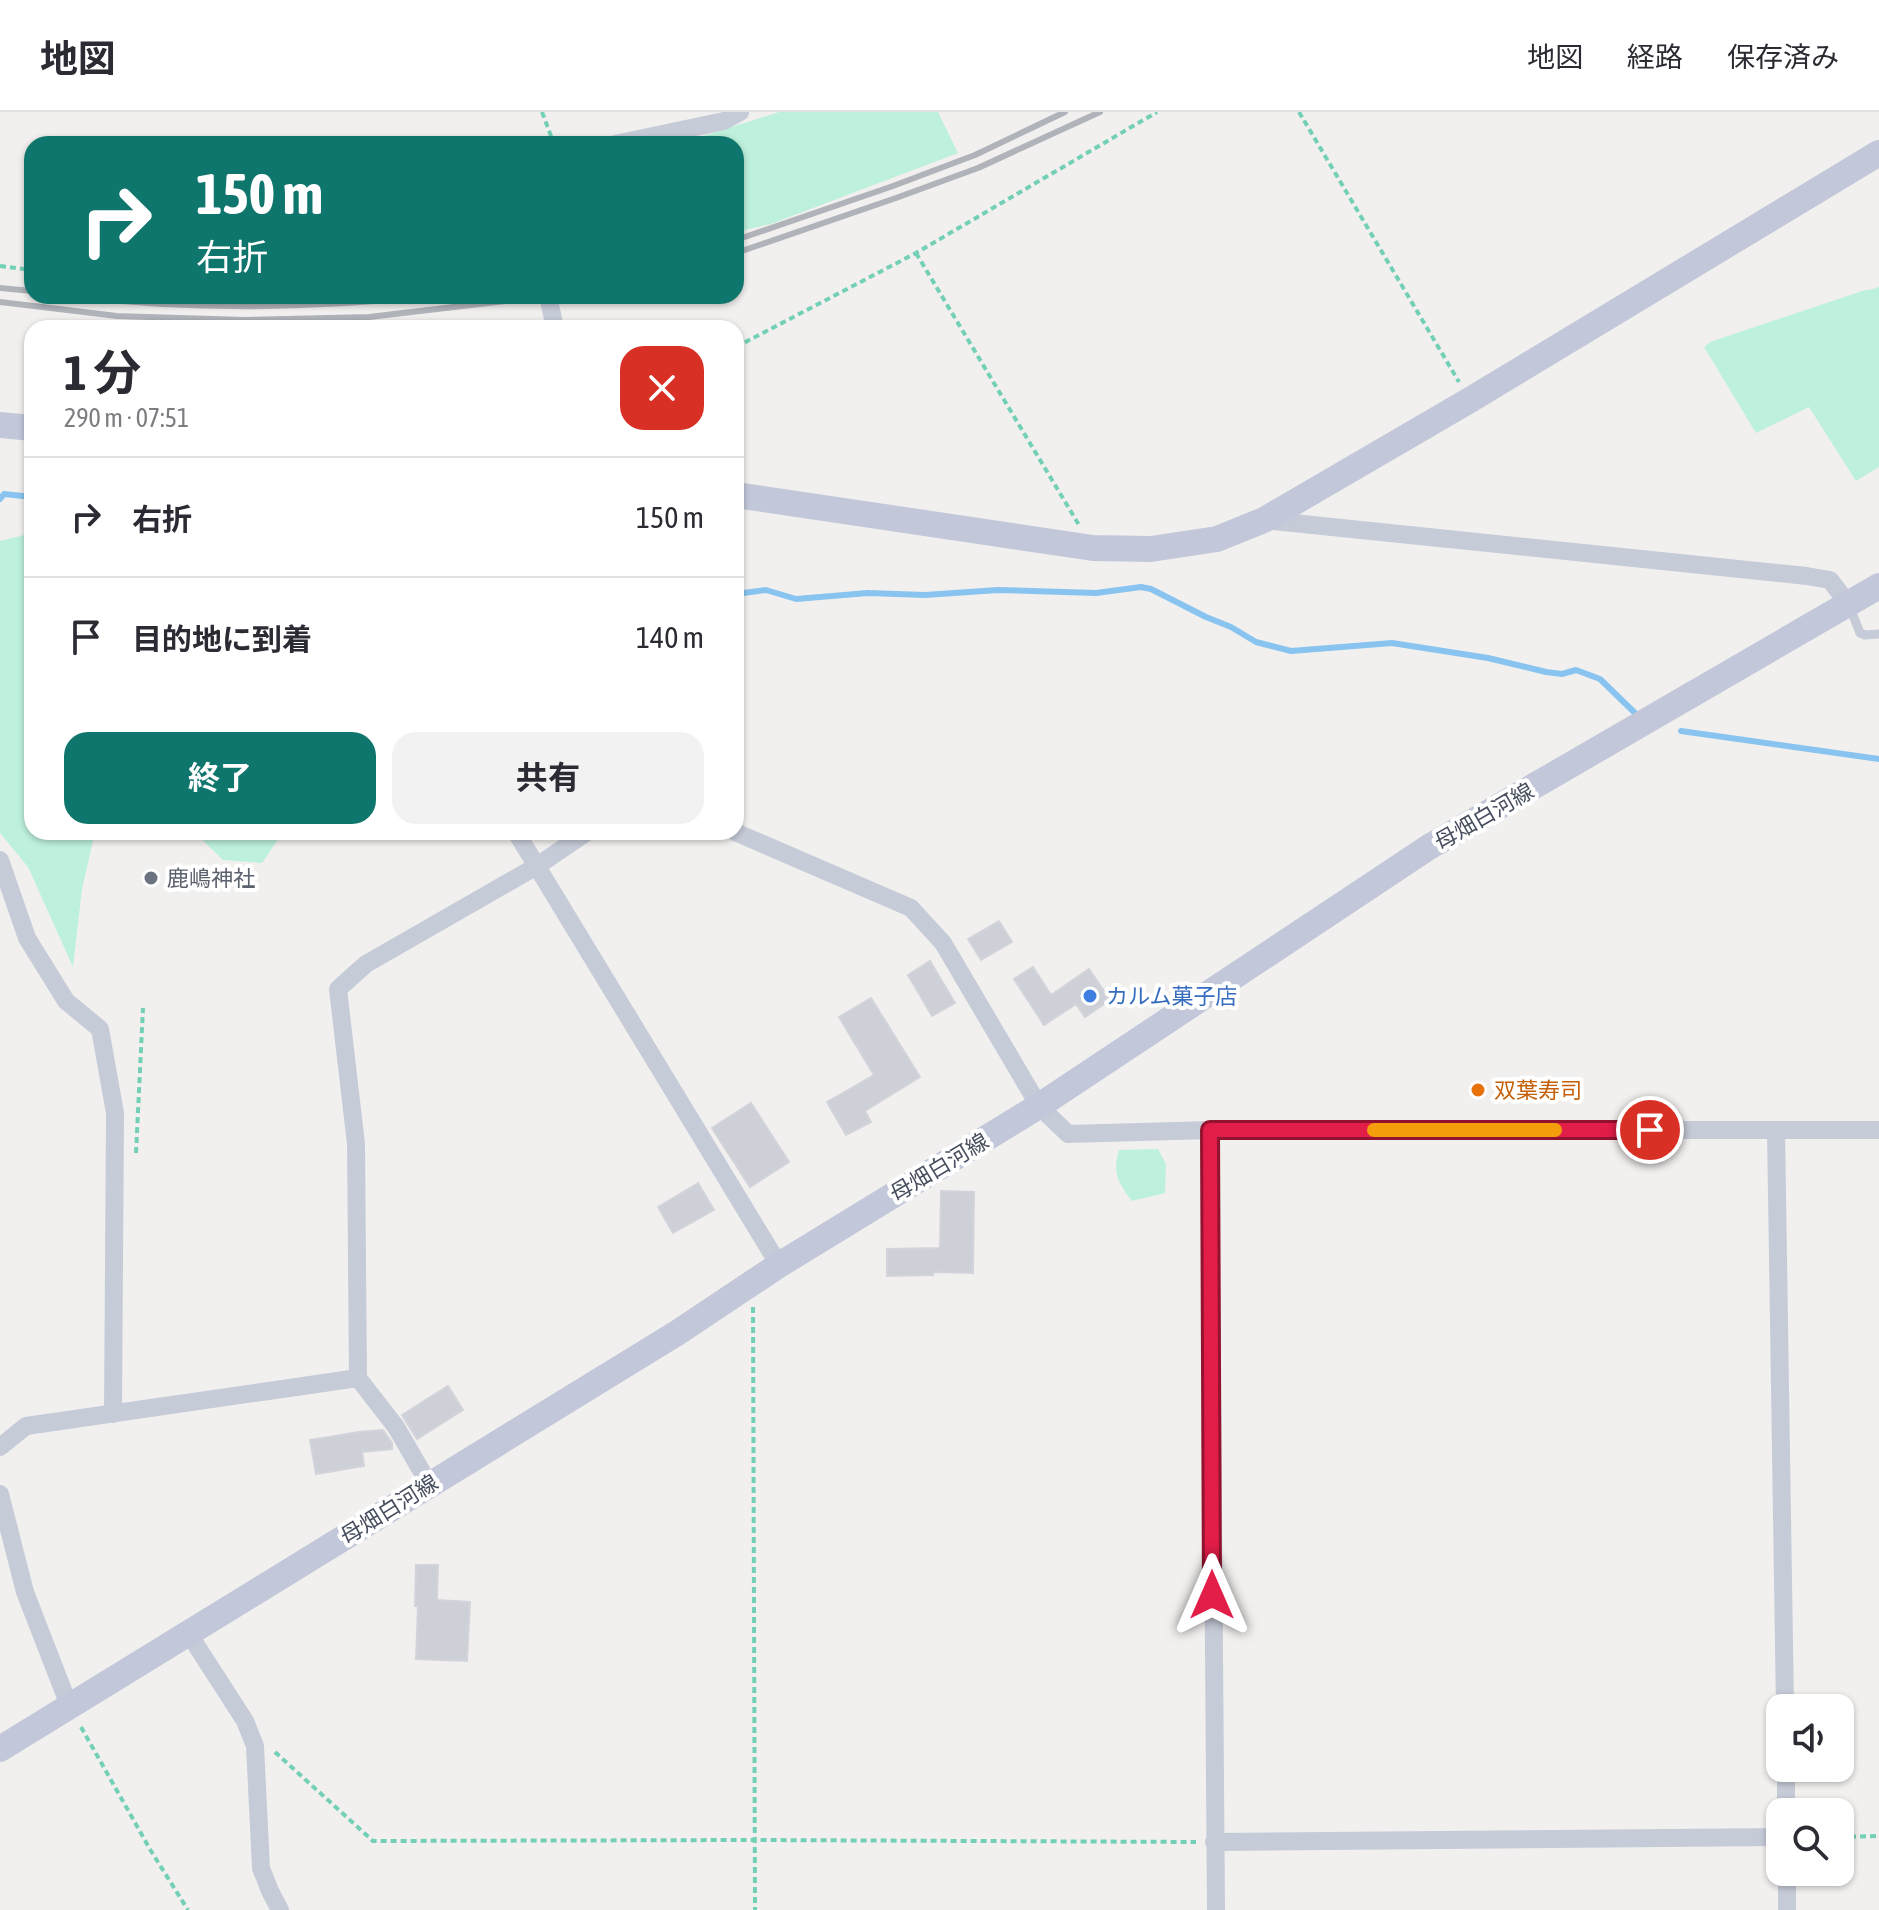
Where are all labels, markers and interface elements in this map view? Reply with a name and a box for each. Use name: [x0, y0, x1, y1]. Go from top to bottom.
text: 地図: [40, 37, 116, 80]
text: 地図: [1527, 41, 1583, 73]
text: 経路: [1627, 41, 1683, 73]
text: 保存済み: [1727, 41, 1839, 73]
text: 150 m: [196, 162, 323, 226]
icon: right: [64, 168, 168, 272]
text: 右折: [196, 236, 268, 278]
text: 1 分: [64, 345, 141, 400]
button: close: [620, 346, 704, 430]
text: 290 m · 07:51: [64, 403, 189, 433]
icon: right: [64, 495, 108, 539]
text: 150 m: [636, 500, 704, 534]
text: 右折: [132, 502, 192, 536]
icon: arrive: [64, 615, 108, 659]
text: 140 m: [636, 620, 704, 654]
text: 目的地に到着: [132, 622, 312, 656]
button: 終了: [64, 732, 376, 824]
button: 共有: [392, 732, 704, 824]
street label: 母畑白河線: [1430, 777, 1538, 855]
place label: 鹿嶋神社: [167, 865, 255, 891]
marker: 鹿嶋神社: [142, 869, 160, 887]
place label: カルム菓子店: [1106, 983, 1238, 1009]
marker: カルム菓子店: [1081, 987, 1099, 1005]
place label: 双葉寿司: [1494, 1077, 1582, 1103]
marker: 双葉寿司: [1469, 1081, 1487, 1099]
pin: [1616, 1096, 1684, 1164]
icon: arrive: [1628, 1108, 1672, 1152]
street label: 母畑白河線: [885, 1128, 993, 1206]
street label: 母畑白河線: [335, 1469, 443, 1549]
position arrow: [1170, 1553, 1254, 1637]
map controls: [1766, 1694, 1854, 1886]
button: sound: [1766, 1694, 1854, 1782]
button: search: [1766, 1798, 1854, 1886]

